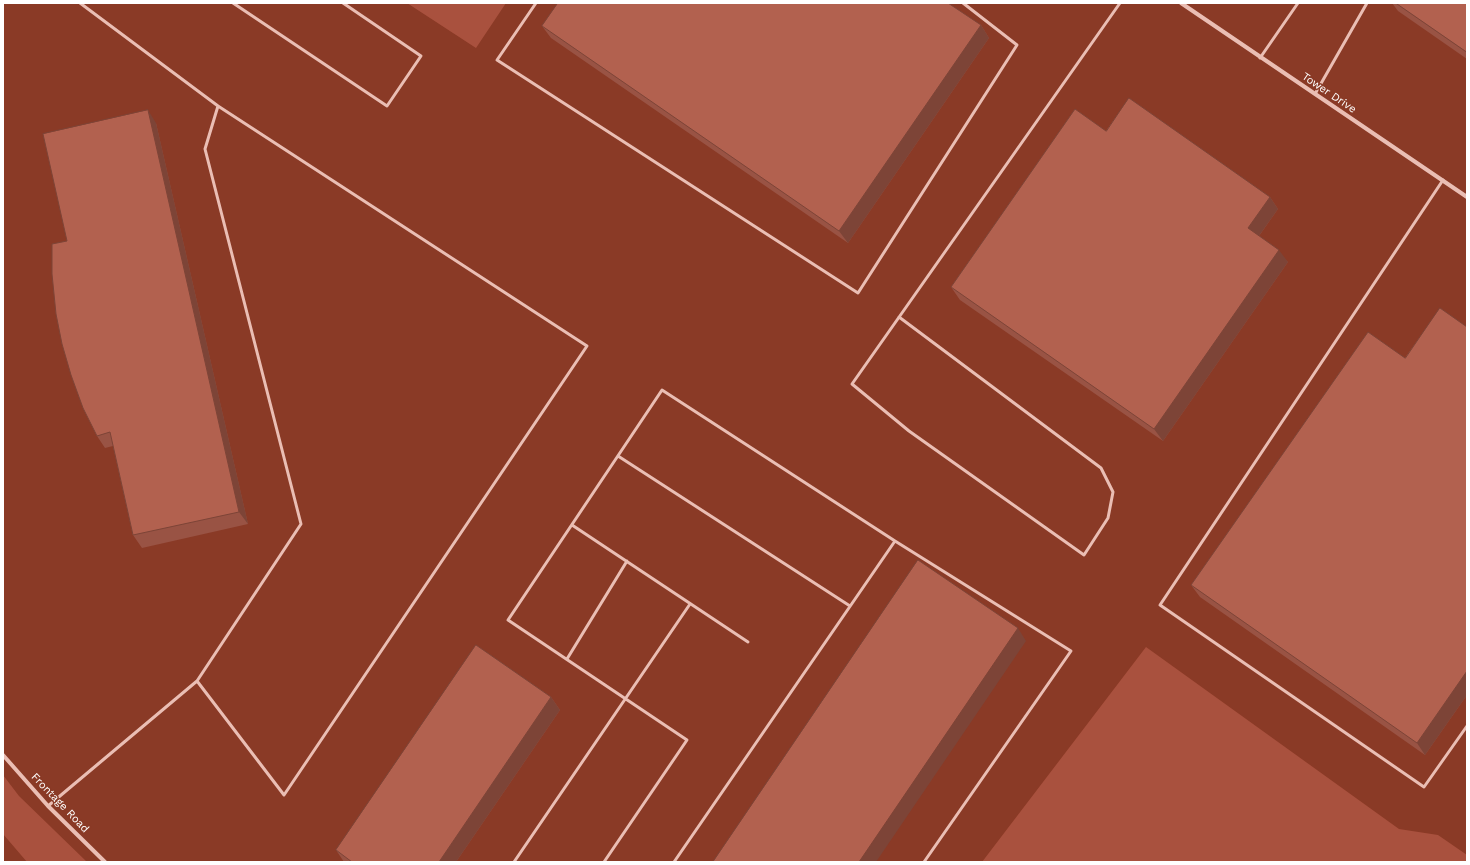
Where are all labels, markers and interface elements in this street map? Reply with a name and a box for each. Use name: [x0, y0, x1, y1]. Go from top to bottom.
street label: Tower Drive: [1299, 70, 1359, 116]
street label: Frontage Road: [28, 771, 92, 835]

